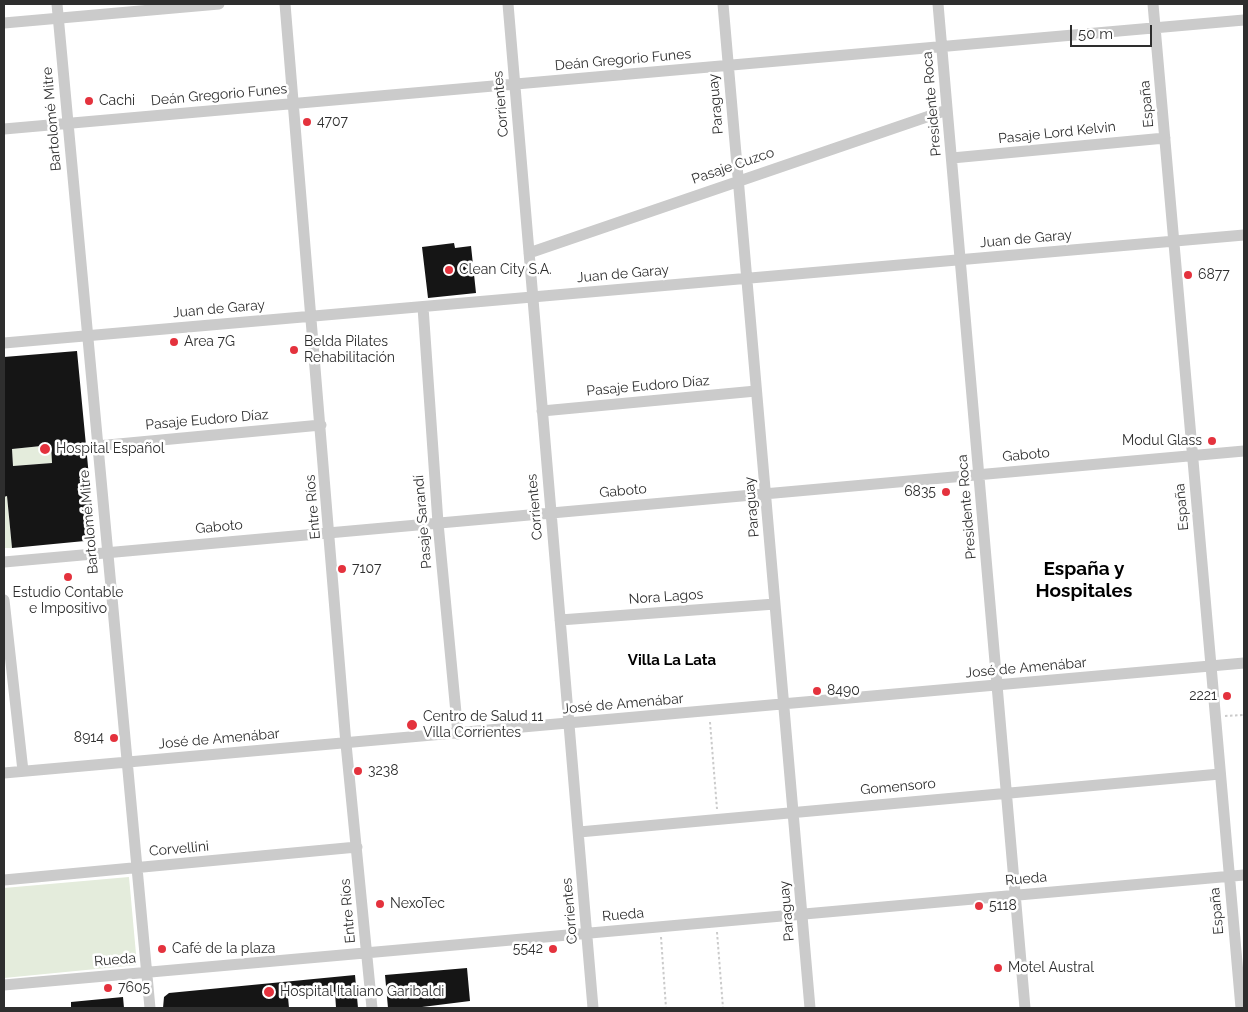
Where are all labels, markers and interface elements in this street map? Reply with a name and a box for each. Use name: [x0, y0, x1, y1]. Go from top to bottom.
scale bar: [1073, 15, 1156, 47]
text: 50 m: [1078, 25, 1113, 43]
street label: Deán Gregorio Funes: [554, 46, 692, 74]
street label: Presidente Roca: [919, 51, 945, 157]
street label: Bartolomé Mitre: [39, 66, 65, 172]
street label: Corrientes: [490, 70, 512, 138]
street label: Paraguay: [705, 73, 727, 135]
street label: España: [1137, 80, 1157, 128]
street label: Deán Gregorio Funes: [150, 81, 288, 109]
place label: Cachi: [99, 93, 135, 109]
marker: Cachi: [83, 95, 95, 107]
place label: 4707: [317, 114, 348, 130]
marker: 4707: [301, 116, 313, 128]
street label: Pasaje Lord Kelvin: [997, 118, 1117, 148]
street label: Pasaje Cuzco: [690, 144, 776, 188]
street label: Juan de Garay: [979, 227, 1073, 251]
place label: Clean City S.A.: [459, 262, 552, 278]
street label: Juan de Garay: [576, 262, 670, 286]
marker: Clean City S.A.: [443, 264, 455, 276]
place label: 6877: [1198, 267, 1230, 283]
marker: 6877: [1182, 269, 1194, 281]
street label: Juan de Garay: [172, 297, 266, 321]
place label: Area 7G: [184, 334, 235, 350]
place label: Belda Pilates Rehabilitación: [304, 334, 395, 367]
marker: Area 7G: [168, 336, 180, 348]
marker: Belda Pilates Rehabilitación: [288, 344, 300, 356]
street label: Pasaje Eudoro Díaz: [586, 372, 710, 400]
street label: Pasaje Eudoro Díaz: [145, 406, 269, 434]
place label: Modul Glass: [1122, 433, 1202, 449]
marker: Modul Glass: [1206, 435, 1218, 447]
place label: Hospital Español: [56, 441, 165, 457]
marker: Hospital Español: [38, 442, 52, 456]
street label: Gaboto: [1002, 445, 1050, 465]
street label: Presidente Roca: [954, 454, 980, 560]
street label: Bartolomé Mitre: [76, 469, 102, 575]
street label: Corrientes: [524, 473, 546, 541]
street label: Entre Ríos: [302, 474, 324, 540]
street label: Pasaje Sarandí: [411, 474, 435, 570]
street label: Paraguay: [741, 476, 763, 538]
street label: Gaboto: [599, 481, 647, 501]
street label: España: [1172, 483, 1192, 531]
place label: 6835: [904, 484, 936, 500]
marker: 6835: [940, 486, 952, 498]
street label: Gaboto: [195, 517, 243, 537]
district label: España y Hospitales: [1036, 558, 1132, 602]
place label: 7107: [352, 561, 381, 577]
marker: 7107: [336, 563, 348, 575]
marker: Estudio Contable e Impositivo: [62, 571, 74, 583]
place label: Estudio Contable e Impositivo: [13, 585, 123, 618]
street label: Nora Lagos: [628, 586, 704, 608]
district label: Villa La Lata: [628, 651, 716, 669]
street label: José de Amenábar: [965, 654, 1087, 682]
place label: 8490: [827, 683, 860, 699]
marker: 8490: [811, 685, 823, 697]
place label: 2221: [1189, 688, 1217, 704]
street label: José de Amenábar: [562, 690, 684, 718]
marker: 2221: [1221, 690, 1233, 702]
place label: Centro de Salud 11 Villa Corrientes: [423, 709, 543, 742]
marker: Centro de Salud 11 Villa Corrientes: [405, 718, 419, 732]
street label: José de Amenábar: [158, 725, 280, 753]
place label: 8914: [74, 730, 104, 746]
marker: 8914: [108, 732, 120, 744]
place label: 3238: [368, 763, 399, 779]
marker: 3238: [352, 765, 364, 777]
street label: Gomensoro: [860, 775, 936, 799]
street label: Corvellini: [148, 838, 210, 860]
street label: Rueda: [1004, 869, 1048, 889]
street label: Corrientes: [559, 877, 581, 945]
street label: Entre Ríos: [337, 878, 359, 944]
street label: Paraguay: [776, 880, 798, 942]
street label: España: [1207, 887, 1227, 935]
place label: NexoTec: [390, 896, 445, 912]
marker: NexoTec: [374, 898, 386, 910]
place label: 5118: [989, 898, 1017, 914]
marker: 5118: [973, 900, 985, 912]
street label: Rueda: [601, 905, 645, 925]
place label: Café de la plaza: [172, 941, 275, 957]
place label: 5542: [513, 941, 543, 957]
marker: Café de la plaza: [156, 943, 168, 955]
marker: 5542: [547, 943, 559, 955]
street label: Rueda: [93, 950, 137, 970]
place label: Motel Austral: [1008, 960, 1094, 976]
marker: Motel Austral: [992, 962, 1004, 974]
place label: 7605: [118, 980, 150, 996]
marker: 7605: [102, 982, 114, 994]
place label: Hospital Italiano Garibaldi: [280, 984, 444, 1000]
marker: Hospital Italiano Garibaldi: [262, 985, 276, 999]

